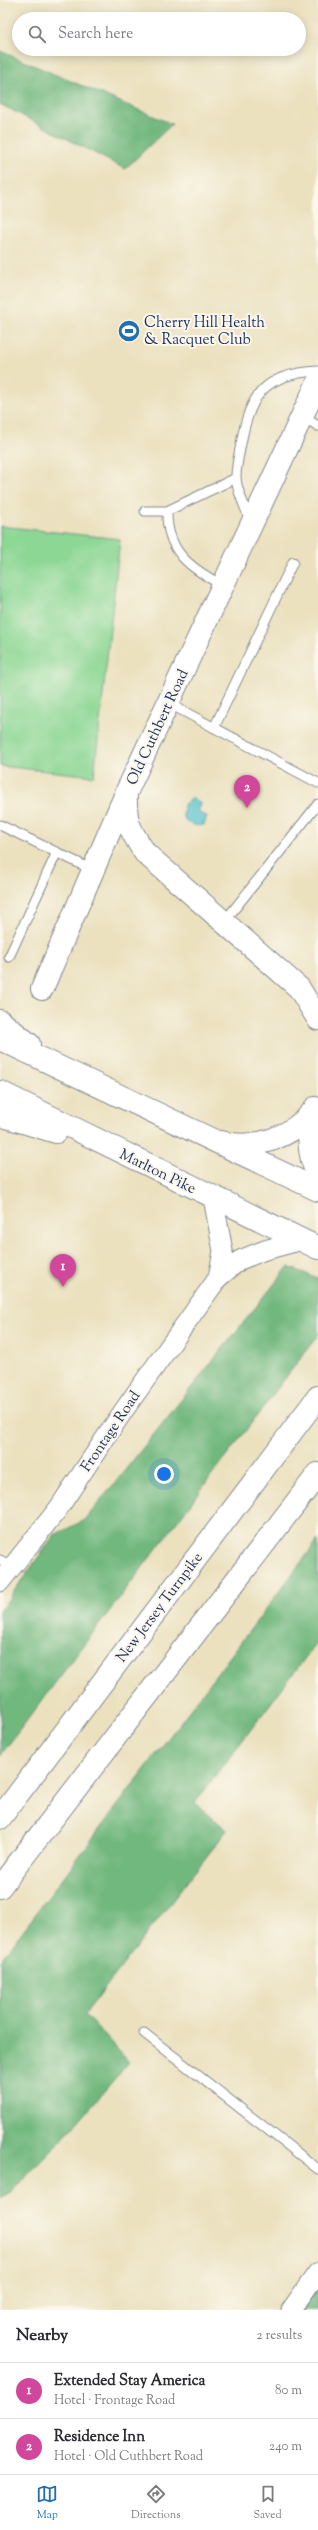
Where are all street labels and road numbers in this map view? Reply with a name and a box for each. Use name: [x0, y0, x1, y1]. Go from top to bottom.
street label: Old Cuthbert Road: [122, 666, 195, 789]
street label: Marlton Pike: [115, 1145, 199, 1200]
street label: Frontage Road: [76, 1387, 146, 1477]
street label: New Jersey Turnpike: [112, 1549, 209, 1667]

